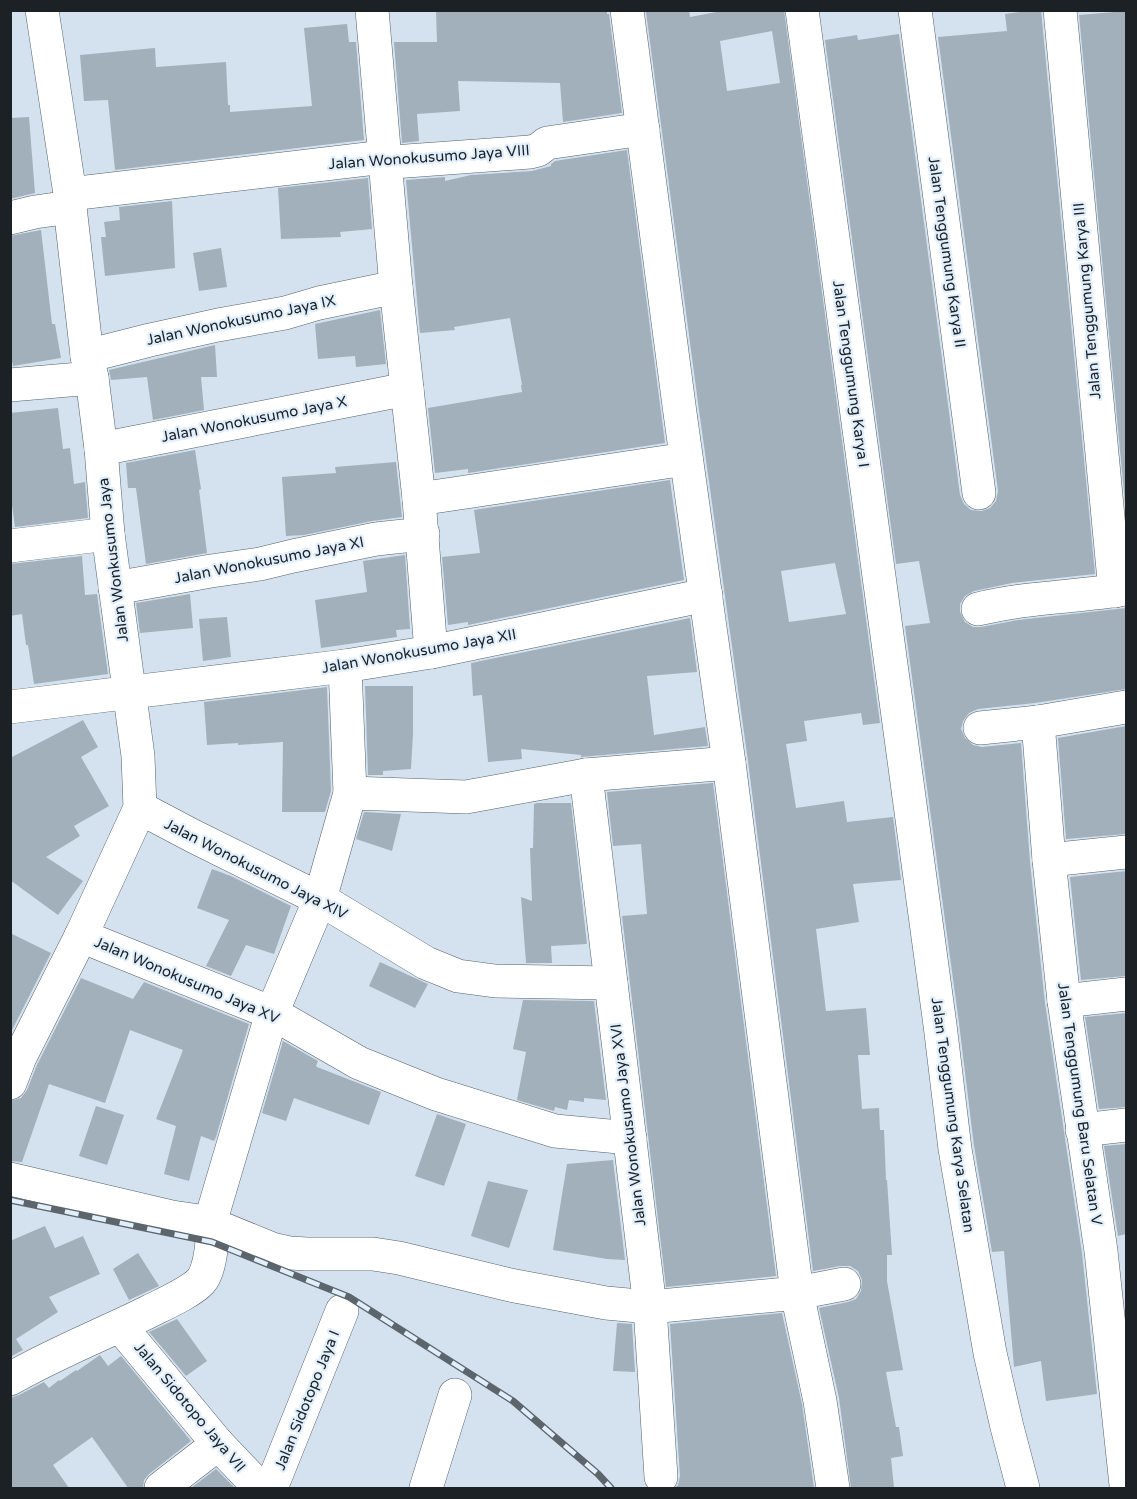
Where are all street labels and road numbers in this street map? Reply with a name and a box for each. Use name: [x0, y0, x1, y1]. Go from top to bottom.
street label: Jalan Wonokusumo Jaya VIII: [328, 141, 530, 173]
street label: Jalan Tenggumung Karya II: [925, 155, 969, 349]
street label: Jalan Tenggumung Karya III: [1069, 202, 1105, 400]
street label: Jalan Tenggumung Karya I: [829, 279, 873, 469]
street label: Jalan Wonokusumo Jaya IX: [145, 291, 337, 349]
street label: Jalan Wonokusumo Jaya X: [160, 392, 348, 446]
street label: Jalan Wonkusumo Jaya: [94, 477, 132, 643]
street label: Jalan Wonokusumo Jaya XI: [173, 533, 365, 587]
street label: Jalan Wonokusumo Jaya XII: [320, 625, 518, 677]
street label: Jalan Wonokusumo Jaya XIV: [161, 815, 351, 923]
street label: Jalan Wonokusumo Jaya XV: [92, 933, 283, 1027]
street label: Jalan Tenggumung Baru Selatan V: [1054, 982, 1106, 1227]
street label: Jalan Tenggumung Karya Selatan: [928, 996, 978, 1234]
street label: Jalan Wonokusumo Jaya XVI: [607, 1023, 649, 1227]
street label: Jalan Sidotopo Jaya I: [271, 1328, 343, 1472]
street label: Jalan Sidotopo Jaya VII: [130, 1338, 250, 1476]

